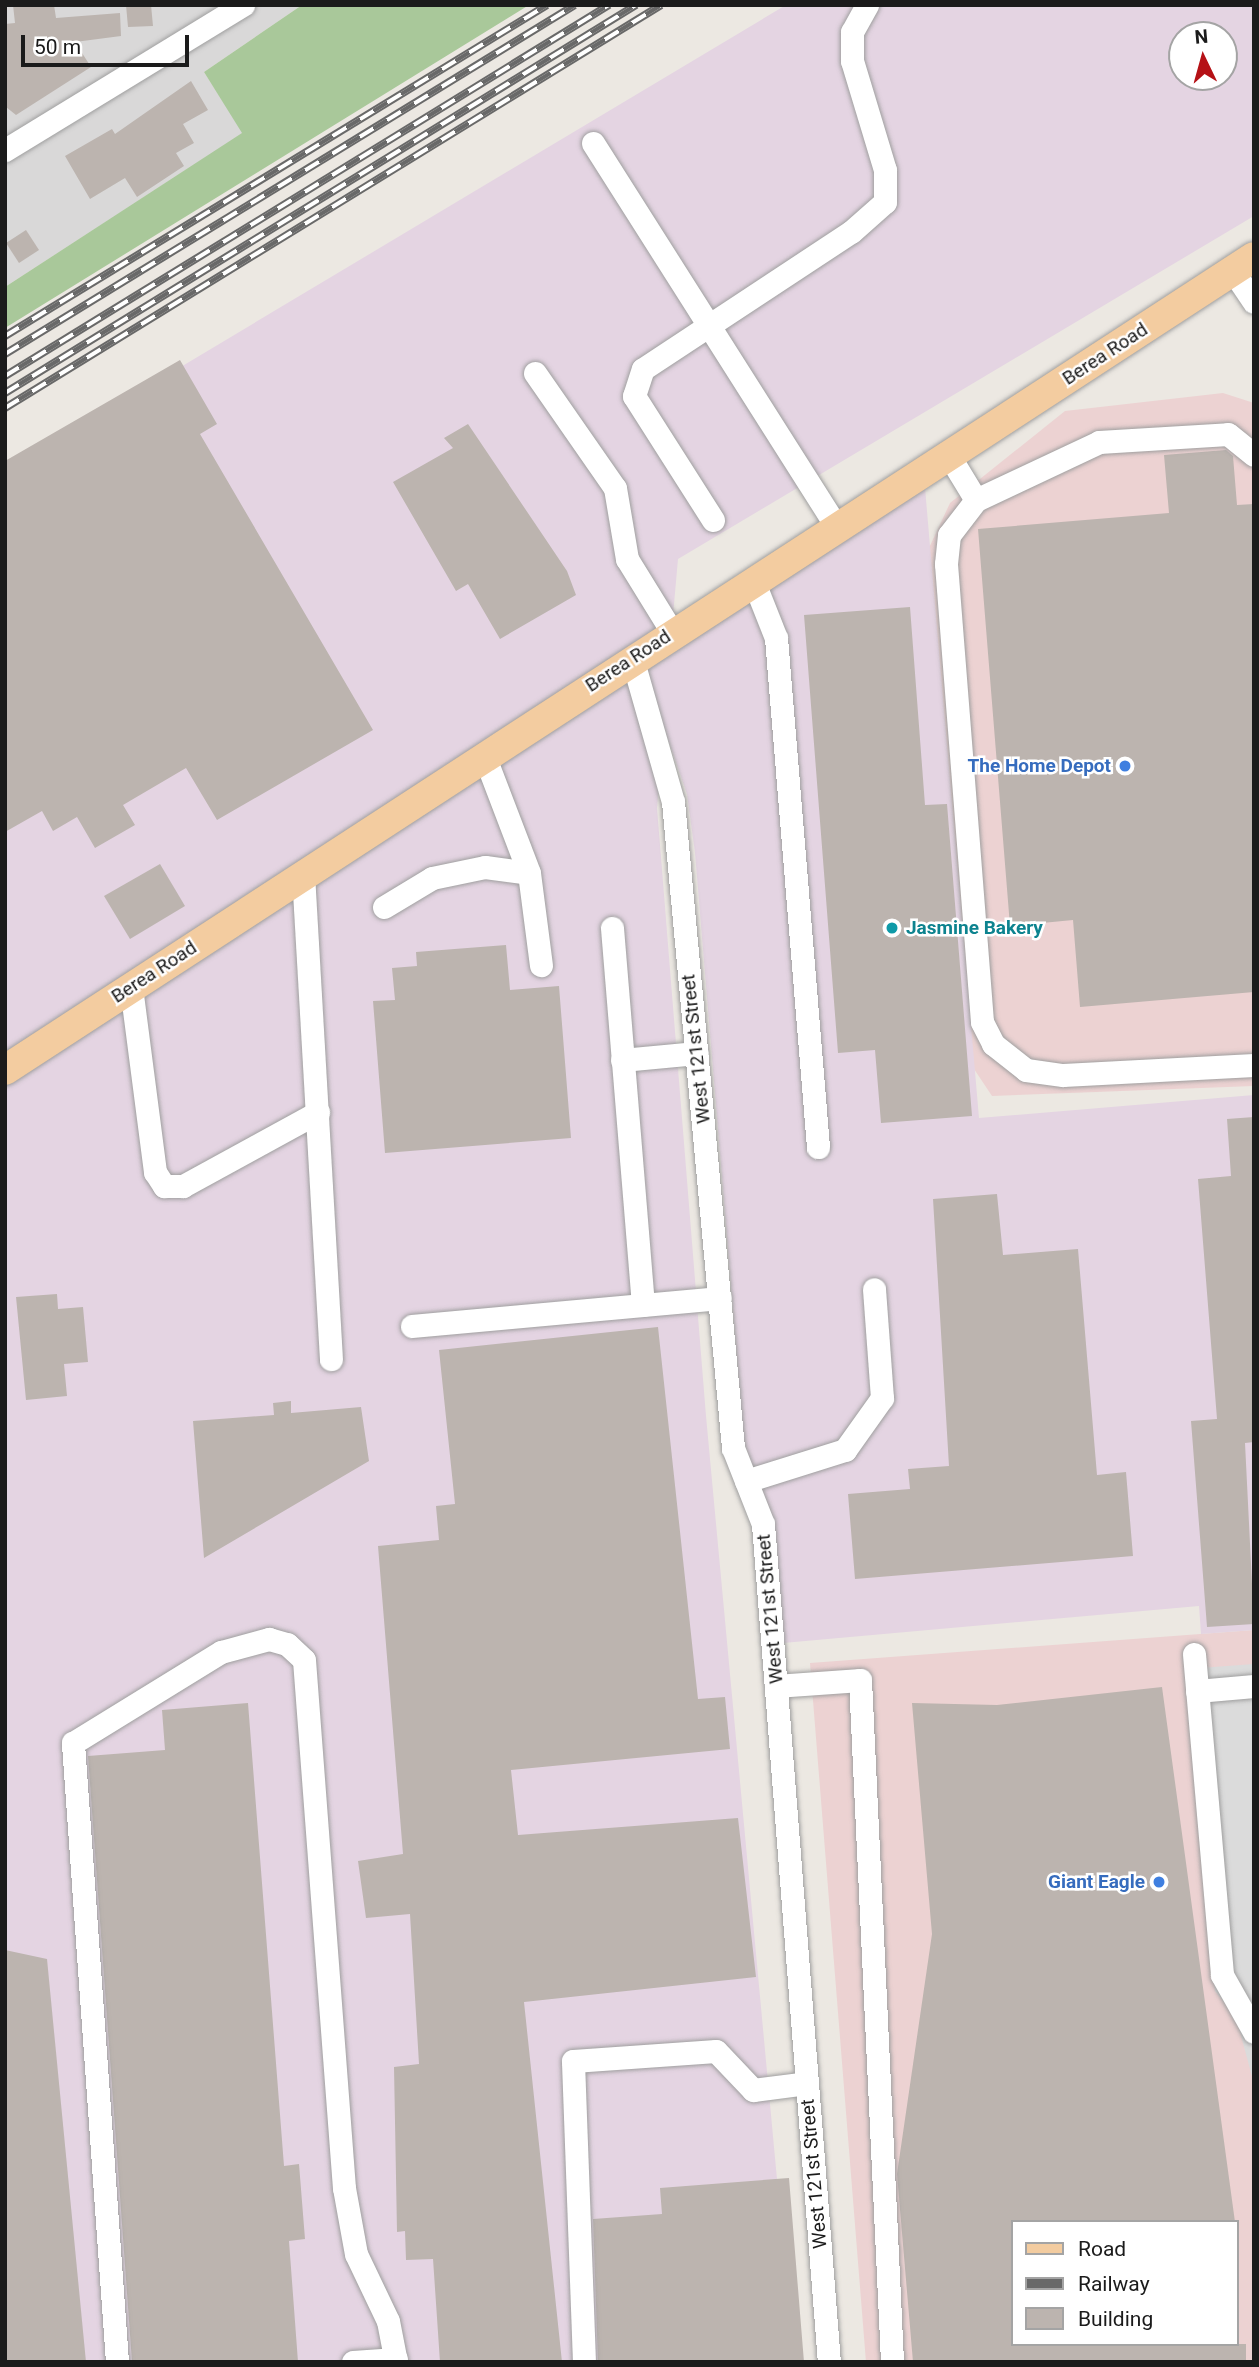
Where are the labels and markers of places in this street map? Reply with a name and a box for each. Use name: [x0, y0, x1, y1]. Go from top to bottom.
place label: The Home Depot: [968, 755, 1111, 777]
marker: The Home Depot: [1117, 758, 1133, 774]
place label: Jasmine Bakery: [906, 917, 1043, 939]
marker: Jasmine Bakery: [884, 920, 900, 936]
place label: Giant Eagle: [1048, 1871, 1145, 1893]
marker: Giant Eagle: [1151, 1874, 1167, 1890]

